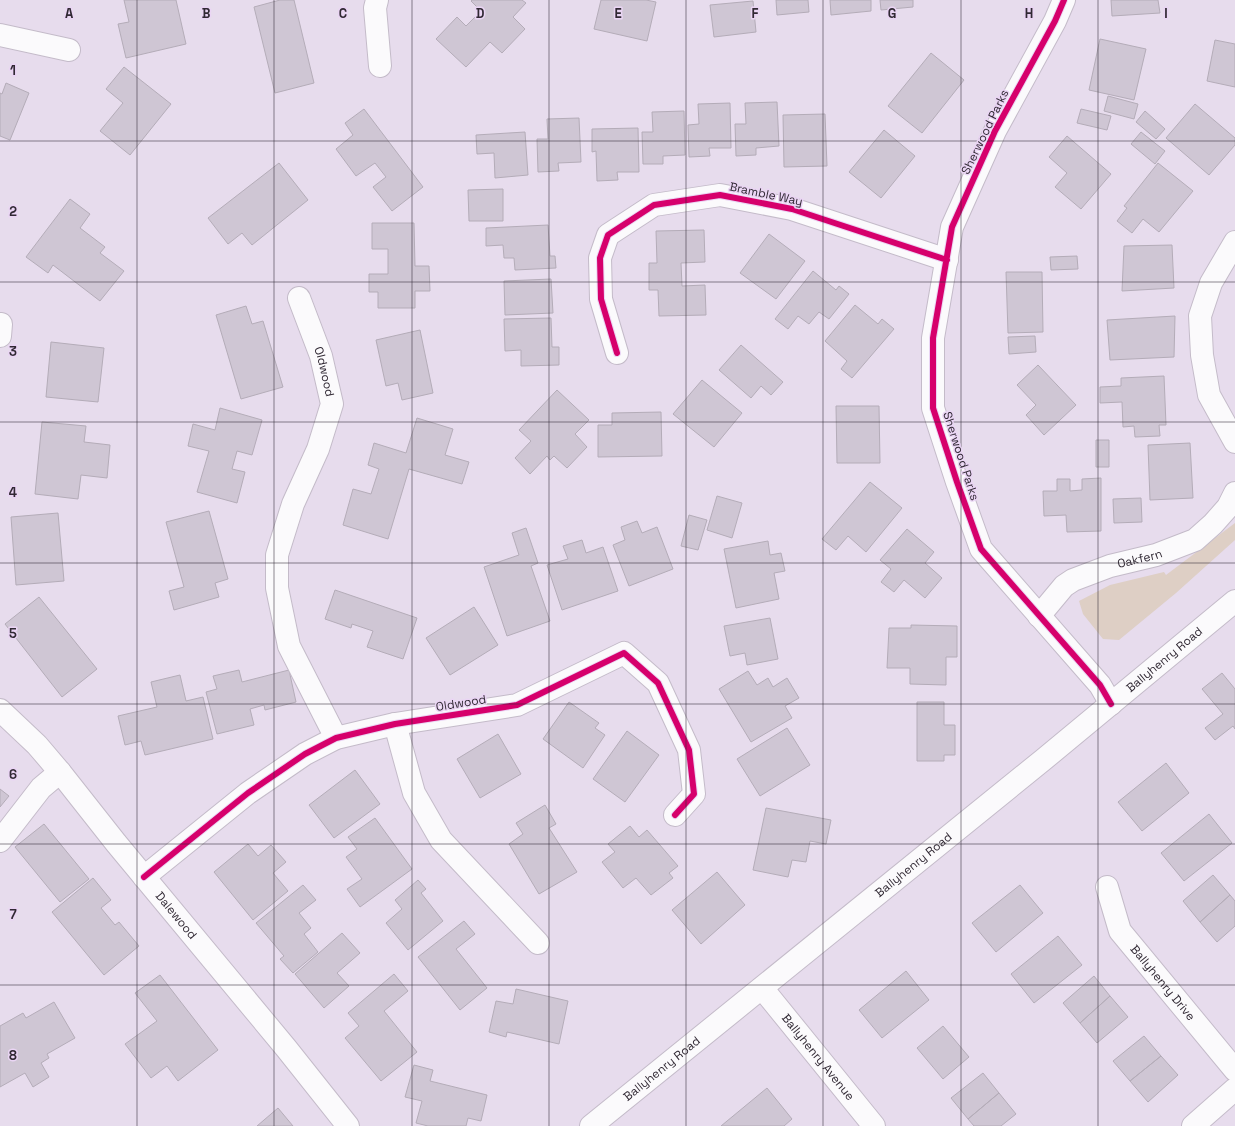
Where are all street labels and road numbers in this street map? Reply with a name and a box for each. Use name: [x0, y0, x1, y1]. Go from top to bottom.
street label: Sherwood Parks: [958, 87, 1012, 177]
street label: Bramble Way: [728, 178, 804, 210]
street label: Oldwood: [310, 344, 338, 398]
street label: Sherwood Parks: [939, 409, 983, 503]
street label: Oakfern: [1116, 545, 1164, 572]
street label: Ballyhenry Road: [1123, 623, 1206, 696]
street label: Oldwood: [435, 691, 487, 715]
street label: Ballyhenry Road: [872, 829, 955, 901]
street label: Dalewood: [152, 888, 200, 942]
street label: Ballyhenry Drive: [1127, 942, 1199, 1024]
street label: Ballyhenry Avenue: [778, 1010, 858, 1104]
street label: Ballyhenry Road: [620, 1033, 703, 1105]

